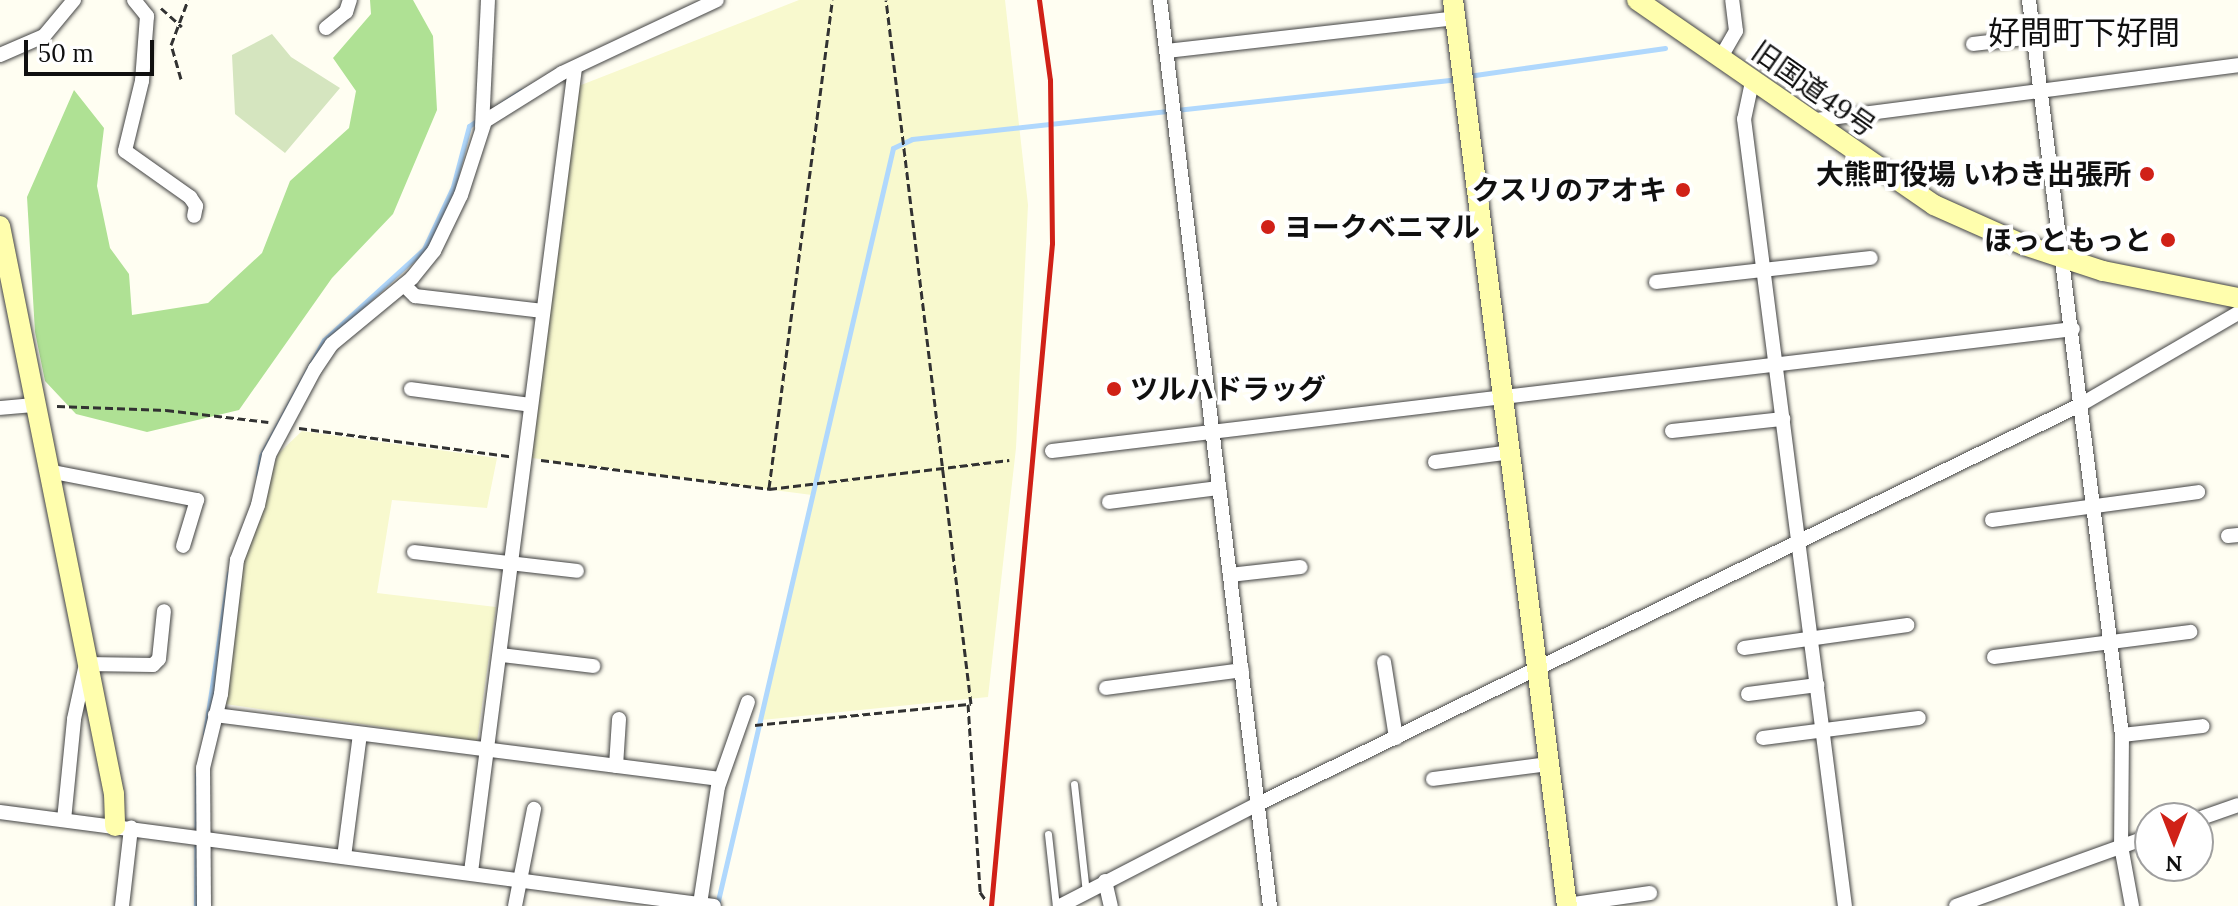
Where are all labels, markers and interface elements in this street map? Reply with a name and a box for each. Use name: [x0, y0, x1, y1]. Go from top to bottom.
district label: 好間町下好間: [1988, 14, 2180, 52]
scale bar: [28, 24, 158, 74]
street label: 旧国道49号: [1746, 34, 1882, 144]
text: 50 m: [38, 38, 94, 69]
place label: 大熊町役場 いわき出張所: [1816, 157, 2131, 191]
marker: 大熊町役場 いわき出張所: [2138, 165, 2156, 183]
place label: クスリのアオキ: [1471, 173, 1667, 207]
marker: クスリのアオキ: [1674, 181, 1692, 199]
place label: ヨークベニマル: [1284, 210, 1480, 244]
marker: ヨークベニマル: [1259, 218, 1277, 236]
place label: ほっともっと: [1984, 223, 2152, 257]
marker: ほっともっと: [2159, 231, 2177, 249]
place label: ツルハドラッグ: [1130, 372, 1326, 406]
marker: ツルハドラッグ: [1105, 380, 1123, 398]
north arrow: [2134, 802, 2214, 882]
text: N: [2166, 850, 2183, 878]

